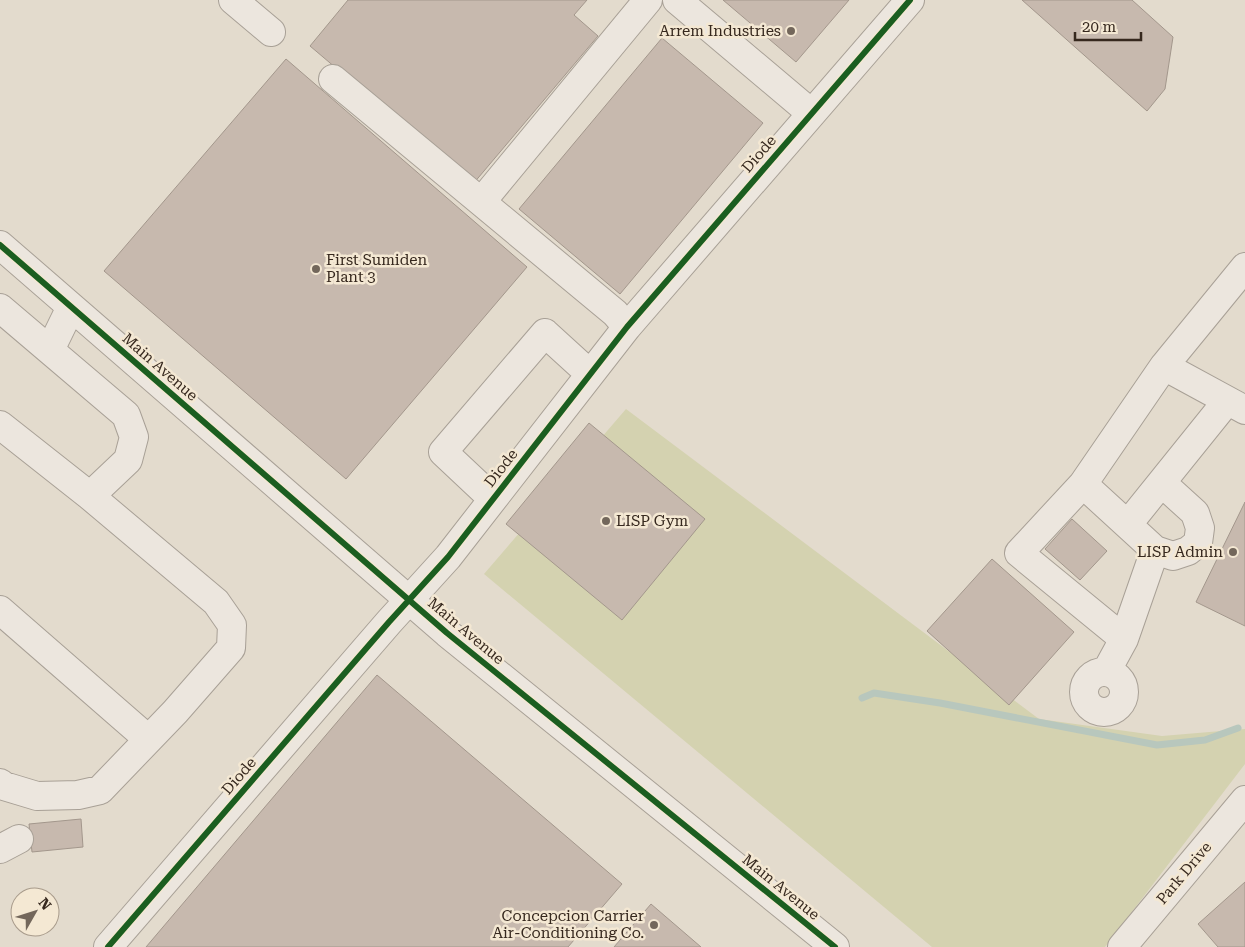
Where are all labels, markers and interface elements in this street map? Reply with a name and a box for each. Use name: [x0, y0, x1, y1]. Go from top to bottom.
scale bar: [1075, 10, 1141, 42]
text: 20 m: [1082, 18, 1117, 36]
place label: Arrem Industries: [659, 22, 781, 40]
marker: Arrem Industries: [785, 25, 797, 37]
street label: Diode: [738, 132, 780, 176]
place label: First Sumiden Plant 3: [326, 251, 427, 286]
marker: First Sumiden Plant 3: [310, 263, 322, 275]
street label: Main Avenue: [119, 329, 201, 405]
street label: Diode: [481, 445, 521, 491]
place label: LISP Gym: [616, 512, 689, 530]
marker: LISP Gym: [600, 515, 612, 527]
place label: LISP Admin: [1137, 543, 1223, 561]
marker: LISP Admin: [1227, 546, 1239, 558]
street label: Main Avenue: [424, 594, 508, 668]
street label: Diode: [218, 754, 260, 798]
street label: Park Drive: [1153, 838, 1215, 908]
street label: Main Avenue: [739, 850, 823, 924]
north arrow: [10, 887, 60, 937]
text: N: [35, 895, 55, 913]
place label: Concepcion Carrier Air-Conditioning Co.: [492, 907, 644, 942]
marker: Concepcion Carrier Air-Conditioning Co.: [648, 919, 660, 931]

